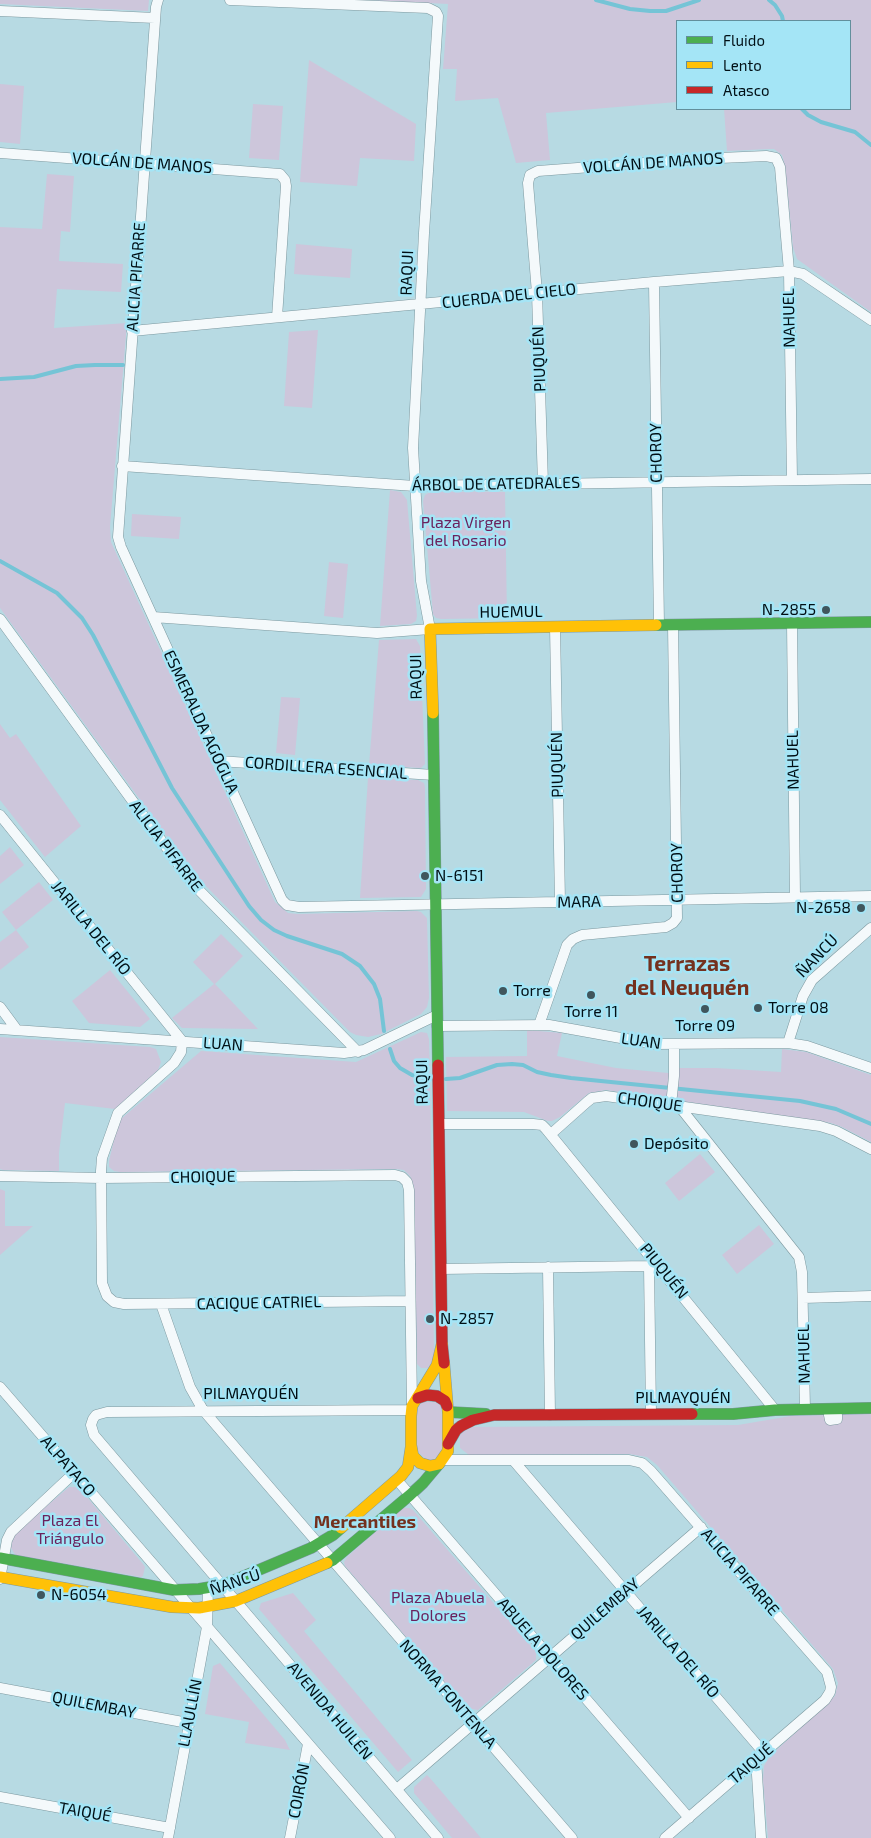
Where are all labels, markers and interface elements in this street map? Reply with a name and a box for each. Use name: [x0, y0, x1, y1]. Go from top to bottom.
legend: [676, 20, 851, 110]
text: Fluido: [723, 31, 765, 49]
text: Lento: [723, 56, 762, 74]
text: Atasco: [723, 81, 769, 99]
street label: VOLCÁN DE MANOS: [71, 149, 213, 177]
street label: VOLCÁN DE MANOS: [582, 149, 724, 177]
street label: ALICIA PIFARRE: [123, 222, 149, 332]
street label: RAQUI: [397, 250, 417, 296]
street label: CUERDA DEL CIELO: [441, 279, 577, 313]
street label: NAHUEL: [779, 288, 799, 348]
street label: PIUQUÉN: [528, 326, 550, 392]
street label: CHOROY: [646, 423, 666, 483]
street label: ÁRBOL DE CATEDRALES: [412, 473, 580, 495]
park label: Plaza Virgen del Rosario: [421, 513, 511, 551]
place label: N-2855: [762, 600, 816, 620]
street label: HUEMUL: [479, 602, 543, 622]
marker: N-2855: [820, 604, 832, 616]
street label: ESMERALDA AGOGLIA: [159, 647, 243, 797]
street label: RAQUI: [406, 654, 426, 700]
street label: NAHUEL: [783, 730, 803, 790]
street label: PIUQUÉN: [547, 732, 567, 798]
street label: CORDILLERA ESENCIAL: [244, 753, 408, 783]
street label: ALICIA PIFARRE: [125, 797, 207, 895]
street label: CHOROY: [667, 843, 687, 903]
place label: N-6151: [435, 866, 484, 886]
marker: N-6151: [419, 870, 431, 882]
street label: JARILLA DEL RÍO: [47, 877, 135, 979]
street label: MARA: [557, 892, 601, 912]
place label: N-2658: [796, 898, 851, 918]
marker: N-2658: [855, 902, 867, 914]
street label: ÑANCÚ: [792, 931, 842, 981]
district label: Terrazas del Neuquén: [625, 951, 749, 1001]
place label: Torre: [513, 981, 551, 1001]
marker: Torre: [497, 985, 509, 997]
marker: Torre 11: [585, 989, 597, 1001]
place label: Torre 08: [768, 998, 829, 1018]
place label: Torre 11: [564, 1002, 618, 1022]
marker: Torre 08: [752, 1002, 764, 1014]
marker: Torre 09: [699, 1003, 711, 1015]
place label: Torre 09: [675, 1016, 735, 1036]
street label: LUAN: [620, 1029, 662, 1053]
street label: LUAN: [202, 1033, 244, 1055]
street label: RAQUI: [412, 1059, 432, 1105]
street label: CHOIQUE: [616, 1088, 684, 1116]
place label: Depósito: [644, 1134, 709, 1154]
marker: Depósito: [628, 1138, 640, 1150]
street label: CHOIQUE: [170, 1167, 236, 1187]
street label: PIUQUÉN: [636, 1239, 692, 1303]
street label: CACIQUE CATRIEL: [196, 1292, 322, 1314]
place label: N-2857: [440, 1309, 494, 1329]
marker: N-2857: [424, 1313, 436, 1325]
street label: NAHUEL: [794, 1324, 814, 1384]
street label: PILMAYQUÉN: [203, 1384, 299, 1404]
street label: PILMAYQUÉN: [635, 1388, 731, 1408]
street label: ALPATACO: [37, 1432, 99, 1500]
park label: Plaza El Triángulo: [36, 1511, 104, 1549]
district label: Mercantiles: [314, 1511, 416, 1533]
street label: ALICIA PIFARRE: [697, 1524, 783, 1620]
street label: ÑANCÚ: [207, 1565, 263, 1599]
street label: QUILEMBAY: [567, 1574, 643, 1644]
place label: N-6054: [51, 1585, 107, 1605]
park label: Plaza Abuela Dolores: [391, 1588, 485, 1626]
marker: N-6054: [35, 1589, 47, 1601]
street label: ABUELA DOLORES: [493, 1594, 593, 1704]
street label: JARILLA DEL RÍO: [633, 1602, 723, 1702]
street label: NORMA FONTENLA: [396, 1636, 500, 1752]
street label: AVENIDA HUILÉN: [284, 1658, 376, 1764]
street label: LLAULLÍN: [174, 1677, 206, 1749]
street label: QUILEMBAY: [51, 1687, 137, 1723]
street label: TAIQUÉ: [725, 1739, 777, 1789]
street label: COIRÓN: [284, 1762, 314, 1820]
street label: TAIQUÉ: [57, 1798, 113, 1826]

